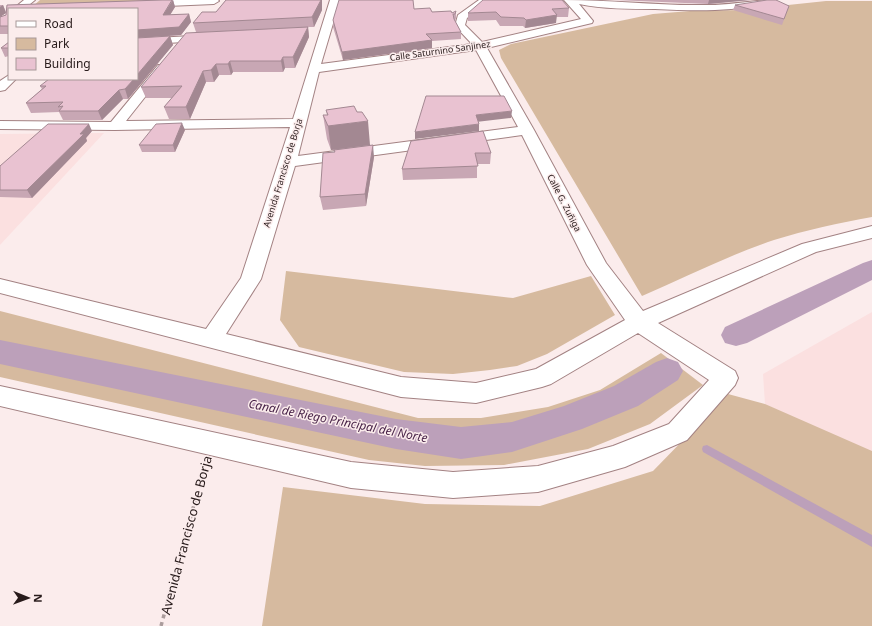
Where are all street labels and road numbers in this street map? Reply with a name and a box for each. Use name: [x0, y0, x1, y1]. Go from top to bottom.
street label: Calle Saturnino Sanjinez: [389, 37, 491, 64]
street label: Avenida Francisco de Borja: [260, 117, 305, 229]
street label: Calle G. Zuñiga: [544, 172, 585, 234]
street label: Avenida Francisco de Borja: [156, 454, 216, 616]

